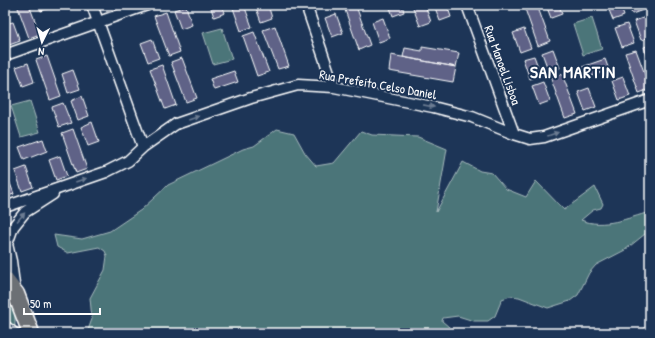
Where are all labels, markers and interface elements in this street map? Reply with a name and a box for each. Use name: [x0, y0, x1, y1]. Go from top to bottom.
north arrow: [22, 22, 62, 62]
street label: Rua Manoel Lisboa: [480, 23, 526, 107]
text: N: [37, 45, 45, 59]
district label: SAN MARTIN: [530, 60, 616, 83]
street label: Rua Prefeito Celso Daniel: [318, 65, 439, 103]
one-way arrow: [423, 103, 435, 109]
one-way arrow: [188, 114, 200, 120]
one-way arrow: [547, 131, 559, 137]
one-way arrow: [76, 177, 88, 183]
one-way arrow: [17, 212, 26, 223]
scale bar: [24, 290, 100, 316]
text: 50 m: [30, 295, 51, 312]

